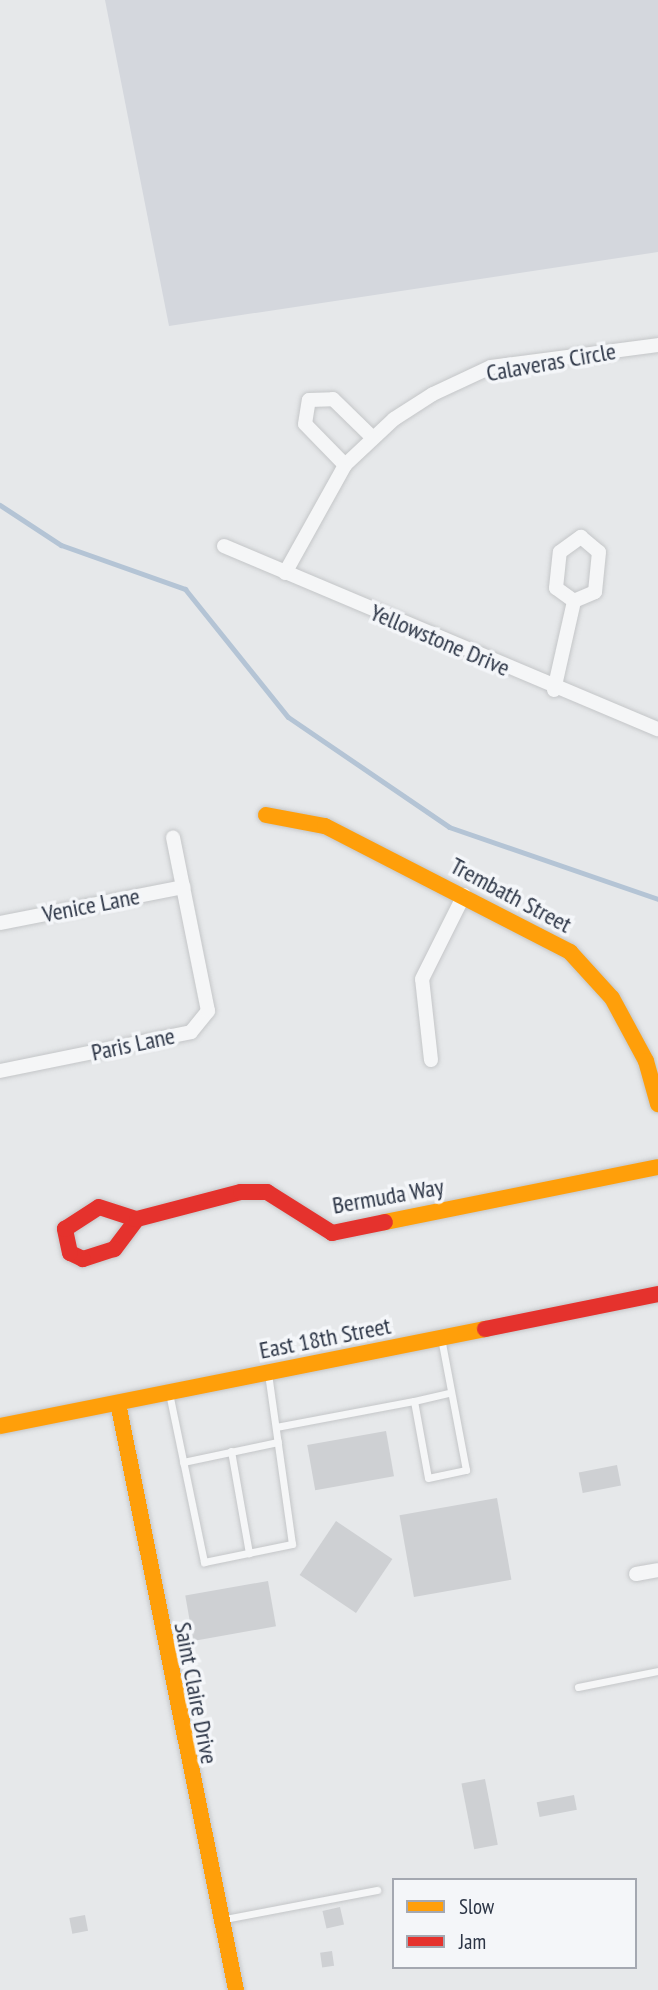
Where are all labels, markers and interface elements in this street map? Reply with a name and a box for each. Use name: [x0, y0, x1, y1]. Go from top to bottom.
street label: Calaveras Circle: [484, 336, 618, 388]
street label: Yellowstone Drive: [366, 598, 514, 682]
street label: Trembath Street: [446, 851, 576, 939]
street label: Venice Lane: [40, 881, 142, 929]
street label: Paris Lane: [89, 1021, 177, 1067]
street label: Bermuda Way: [330, 1172, 446, 1220]
street label: East 18th Street: [257, 1311, 393, 1365]
street label: Saint Claire Drive: [168, 1620, 224, 1766]
legend: [392, 1878, 637, 1969]
text: Slow: [459, 1893, 494, 1920]
text: Jam: [459, 1928, 486, 1955]

